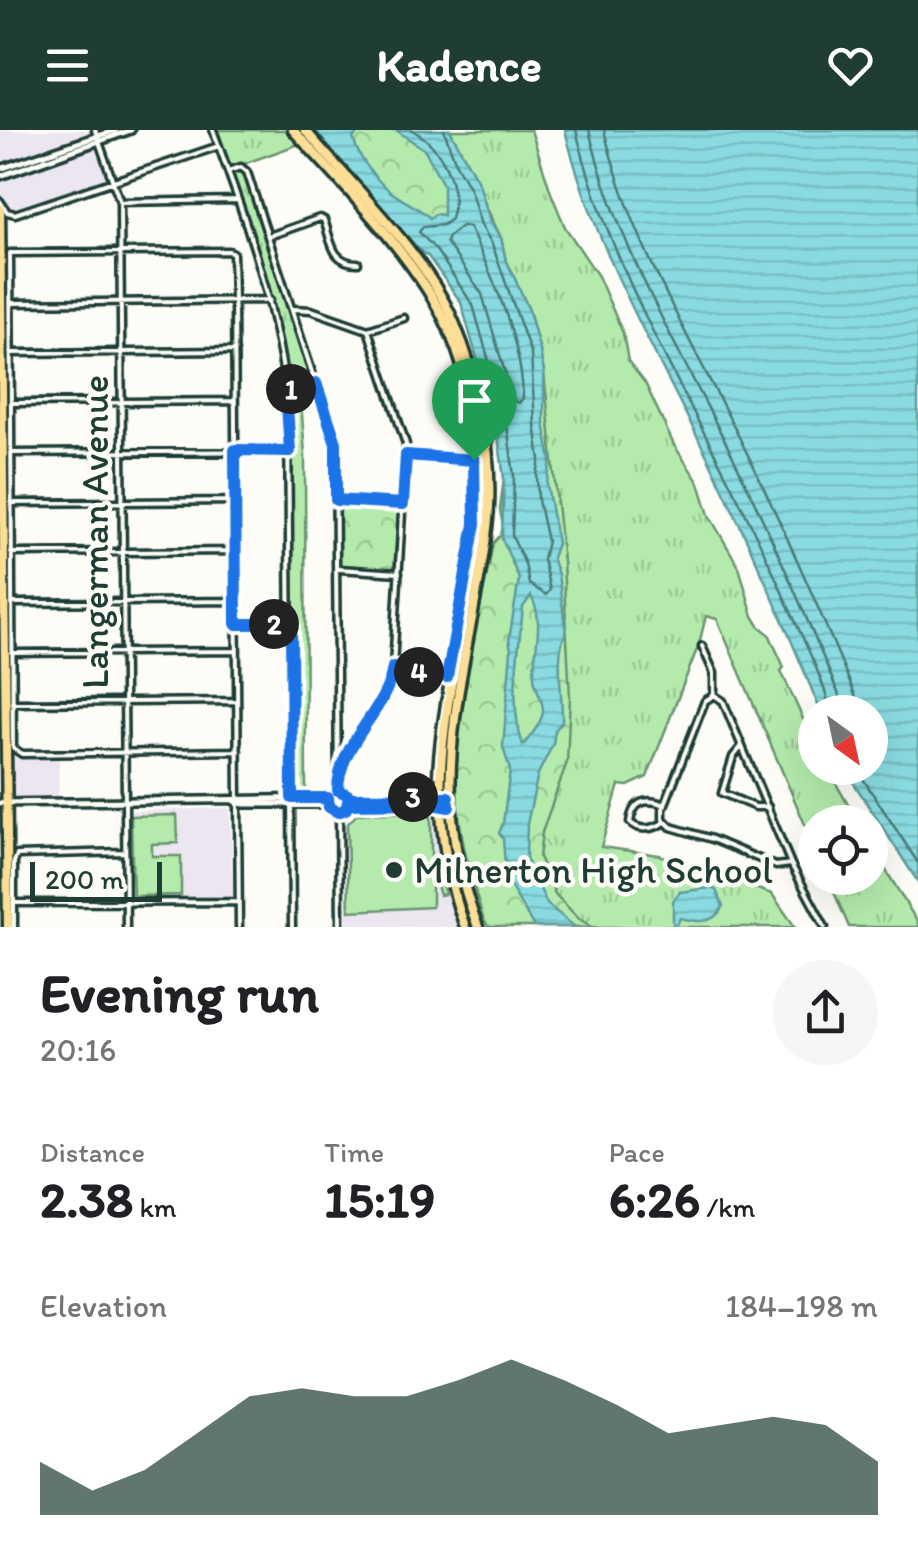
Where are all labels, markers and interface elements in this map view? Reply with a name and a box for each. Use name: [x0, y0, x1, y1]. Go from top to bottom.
icon: menu: [40, 38, 95, 93]
text: Kadence: [376, 38, 542, 92]
icon: heart: [823, 38, 878, 93]
pin: [432, 358, 517, 461]
pin: 1: [266, 364, 316, 414]
text: 1: [285, 372, 298, 406]
icon: arrive: [447, 373, 502, 428]
street label: Langerman Avenue: [72, 375, 118, 689]
pin: 2: [249, 599, 299, 649]
text: 2: [267, 607, 281, 641]
pin: 4: [394, 647, 444, 697]
text: 4: [411, 655, 427, 689]
north arrow: [798, 695, 888, 785]
map controls: [798, 695, 888, 895]
pin: 3: [388, 772, 438, 822]
text: 3: [405, 780, 421, 814]
button: locate: [798, 805, 888, 895]
place label: Milnerton High School: [414, 847, 773, 893]
scale bar: [30, 857, 162, 901]
marker: Milnerton High School: [383, 859, 405, 881]
text: 200 m: [45, 862, 124, 896]
text: Evening run: [40, 960, 319, 1026]
button: share: [773, 960, 878, 1065]
text: 20:16: [40, 1031, 116, 1069]
text: Distance: [40, 1135, 145, 1169]
text: Time: [324, 1135, 384, 1169]
text: Pace: [609, 1135, 665, 1169]
text: 2.38: [40, 1169, 133, 1230]
text: 15:19: [324, 1169, 435, 1230]
text: 6:26: [609, 1169, 700, 1230]
text: km: [133, 1190, 177, 1224]
text: /km: [700, 1190, 755, 1224]
text: Elevation: [40, 1287, 167, 1325]
text: 184–198 m: [725, 1287, 878, 1325]

